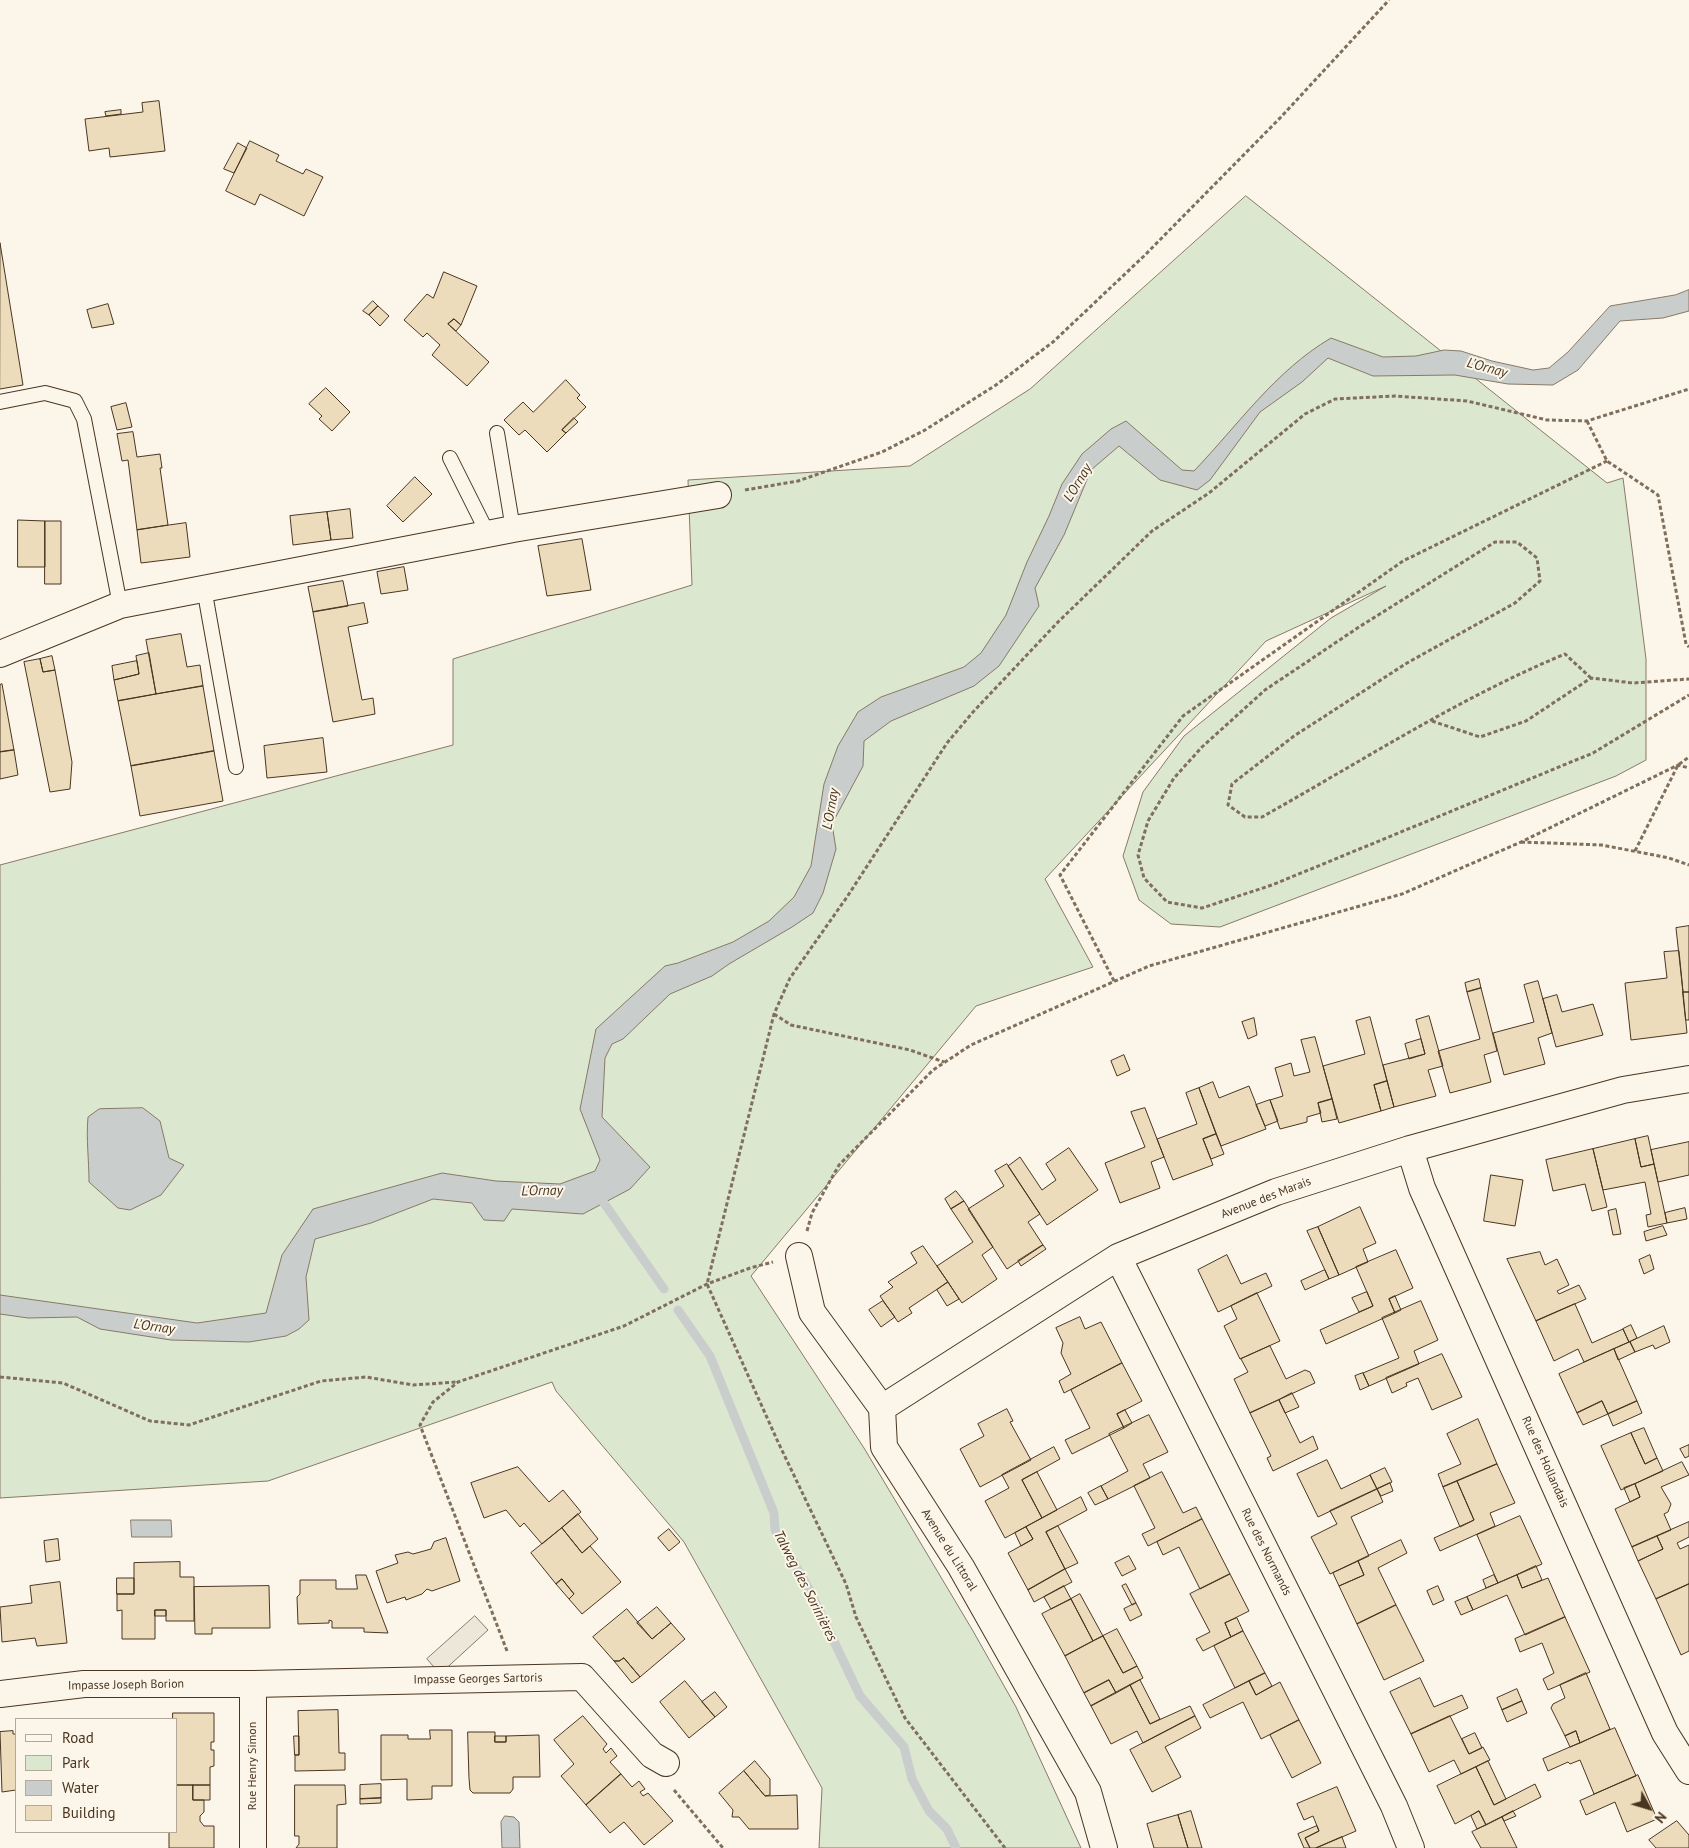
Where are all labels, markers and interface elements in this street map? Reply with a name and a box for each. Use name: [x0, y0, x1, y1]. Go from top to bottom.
water label: L'Ornay: [1465, 355, 1509, 381]
water label: L'Ornay: [1060, 461, 1096, 505]
water label: L'Ornay: [819, 787, 843, 831]
street label: Avenue des Marais: [1219, 1174, 1313, 1222]
water label: L'Ornay: [521, 1182, 563, 1200]
water label: L'Ornay: [132, 1316, 176, 1338]
street label: Rue des Hollandais: [1518, 1414, 1572, 1510]
street label: Avenue du Littoral: [918, 1506, 980, 1594]
street label: Rue des Normands: [1238, 1506, 1294, 1598]
water label: Talweg des Sorinières: [770, 1528, 840, 1644]
street label: Impasse Georges Sartoris: [413, 1671, 543, 1687]
street label: Impasse Joseph Borion: [68, 1677, 184, 1693]
legend: [15, 1718, 178, 1833]
street label: Rue Henry Simon: [246, 1722, 260, 1810]
text: Road: [62, 1728, 94, 1747]
text: Park: [62, 1753, 90, 1772]
text: Water: [62, 1778, 99, 1797]
north arrow: [1624, 1783, 1674, 1833]
text: Building: [62, 1803, 116, 1822]
text: N: [1651, 1808, 1671, 1827]

